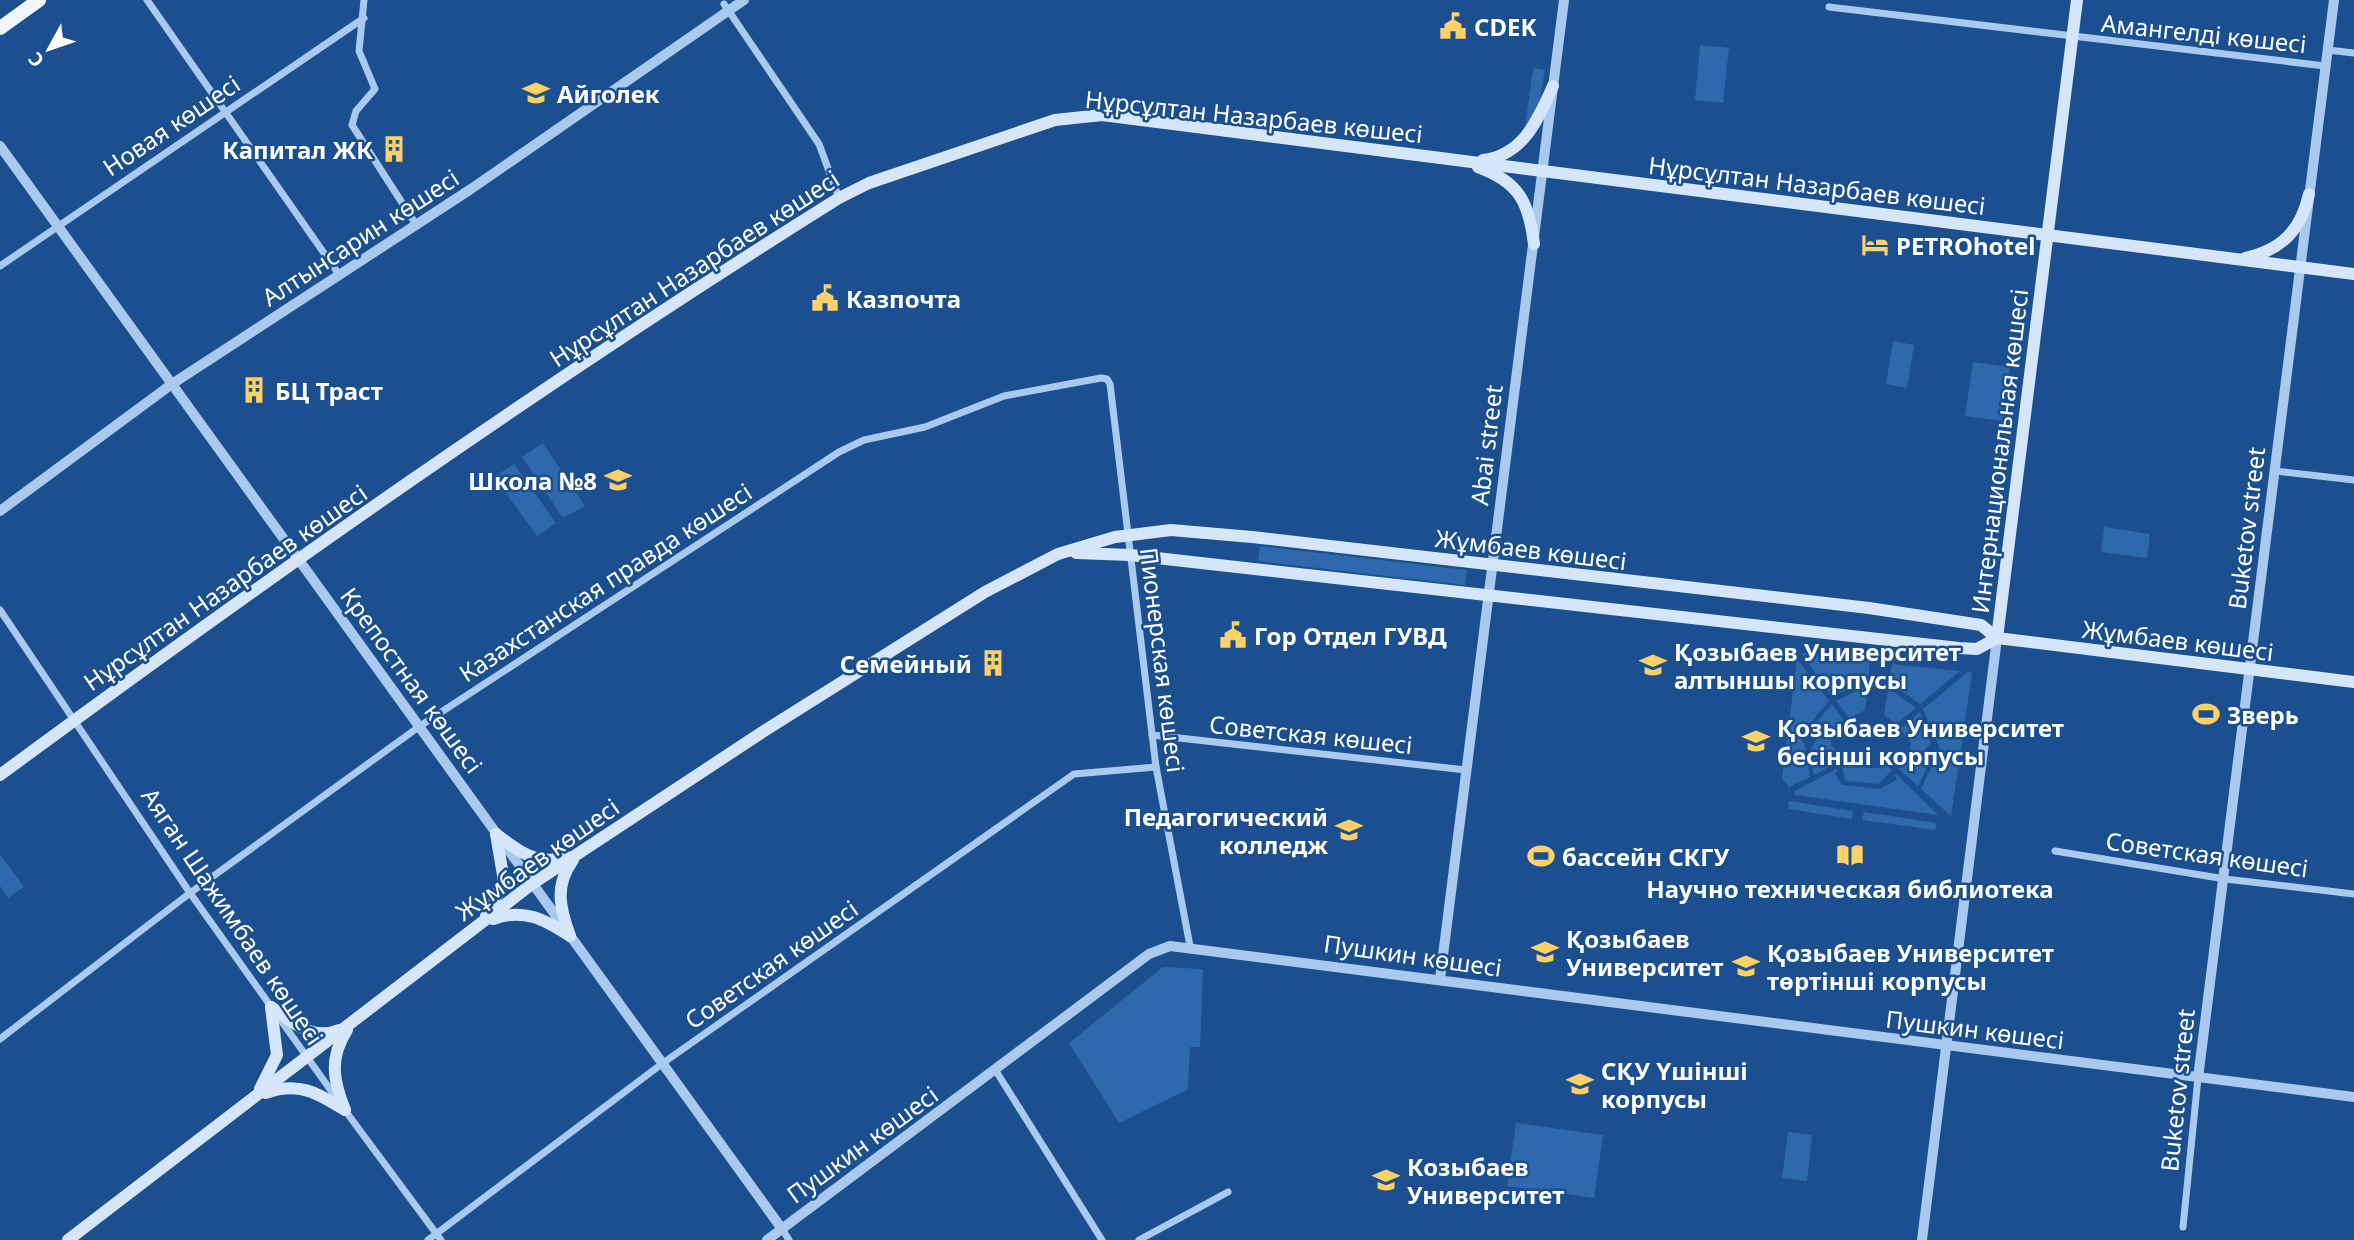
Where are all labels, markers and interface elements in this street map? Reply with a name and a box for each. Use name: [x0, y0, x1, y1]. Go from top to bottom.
street label: Амангелді көшесі: [2100, 6, 2308, 60]
place label: CDEK: [1474, 10, 1536, 43]
public building icon: CDEK: [1438, 11, 1468, 41]
north arrow: [14, 14, 84, 84]
text: С: [22, 47, 50, 73]
street label: Новая көшесі: [96, 67, 246, 183]
place label: Айголек: [557, 77, 660, 110]
school or university icon: Айголек: [521, 78, 551, 108]
street label: Нұрсұлтан Назарбаев көшесі: [1084, 82, 1424, 150]
place label: Капитал ЖК: [222, 133, 373, 166]
building icon: Капитал ЖК: [379, 134, 409, 164]
street label: Нұрсұлтан Назарбаев көшесі: [1647, 148, 1987, 222]
street label: Алтынсарин көшесі: [255, 161, 465, 313]
street label: Нұрсұлтан Назарбаев көшесі: [543, 162, 845, 374]
place label: PETROhotel: [1896, 229, 2035, 262]
hotel icon: PETROhotel: [1860, 230, 1890, 260]
place label: Казпочта: [846, 282, 961, 315]
public building icon: Казпочта: [810, 283, 840, 313]
street label: Интернациональная көшесі: [1963, 287, 2035, 615]
place label: БЦ Траст: [275, 374, 383, 407]
building icon: БЦ Траст: [239, 375, 269, 405]
street label: Abai street: [1462, 382, 1510, 507]
street label: Buketov street: [2220, 445, 2272, 611]
place label: Школа №8: [468, 464, 597, 497]
school or university icon: Школа №8: [603, 465, 633, 495]
street label: Казахстанская правда көшесі: [452, 475, 758, 689]
street label: Нұрсұлтан Назарбаев көшесі: [77, 476, 373, 698]
street label: Жұмбаев көшесі: [1433, 521, 1629, 577]
street label: Пионерская көшесі: [1133, 546, 1193, 774]
street label: Крепостная көшесі: [333, 580, 491, 780]
street label: Жұмбаев көшесі: [2080, 612, 2276, 668]
place label: Гор Отдел ГУВД: [1254, 619, 1447, 652]
public building icon: Гор Отдел ГУВД: [1218, 620, 1248, 650]
place label: Қозыбаев Университет алтыншы корпусы: [1674, 635, 1961, 696]
place label: Семейный: [840, 647, 972, 680]
building icon: Семейный: [978, 648, 1008, 678]
school or university icon: Қозыбаев Университет алтыншы корпусы: [1638, 650, 1668, 680]
place label: Зверь: [2227, 698, 2299, 731]
sports icon: Зверь: [2191, 699, 2221, 729]
street label: Советская көшесі: [1208, 707, 1414, 761]
place label: Қозыбаев Университет бесінші корпусы: [1777, 711, 2064, 772]
school or university icon: Қозыбаев Университет бесінші корпусы: [1741, 726, 1771, 756]
street label: Аяган Шажимбаев көшесі: [134, 781, 332, 1051]
street label: Жұмбаев көшесі: [449, 790, 625, 928]
place label: Педагогический колледж: [1124, 800, 1328, 861]
school or university icon: Педагогический колледж: [1334, 815, 1364, 845]
street label: Советская көшесі: [2104, 823, 2310, 885]
place label: бассейн СКГУ: [1562, 840, 1730, 873]
library icon: Научно техническая библиотека: [1835, 840, 1865, 870]
sports icon: бассейн СКГУ: [1526, 841, 1556, 871]
place label: Научно техническая библиотека: [1646, 872, 2054, 905]
street label: Советская көшесі: [678, 892, 864, 1036]
place label: Қозыбаев Университет: [1566, 922, 1723, 983]
street label: Пушкин көшесі: [1322, 926, 1504, 984]
place label: Қозыбаев Университет төртінші корпусы: [1767, 936, 2054, 997]
school or university icon: Қозыбаев Университет: [1530, 937, 1560, 967]
school or university icon: Қозыбаев Университет төртінші корпусы: [1731, 951, 1761, 981]
street label: Пушкин көшесі: [1884, 1002, 2066, 1056]
street label: Buketov street: [2152, 1007, 2202, 1173]
place label: СҚУ Үшінші корпусы: [1601, 1054, 1748, 1115]
school or university icon: СҚУ Үшінші корпусы: [1565, 1069, 1595, 1099]
street label: Пушкин көшесі: [780, 1078, 944, 1210]
place label: Козыбаев Университет: [1407, 1150, 1564, 1211]
school or university icon: Козыбаев Университет: [1371, 1165, 1401, 1195]

